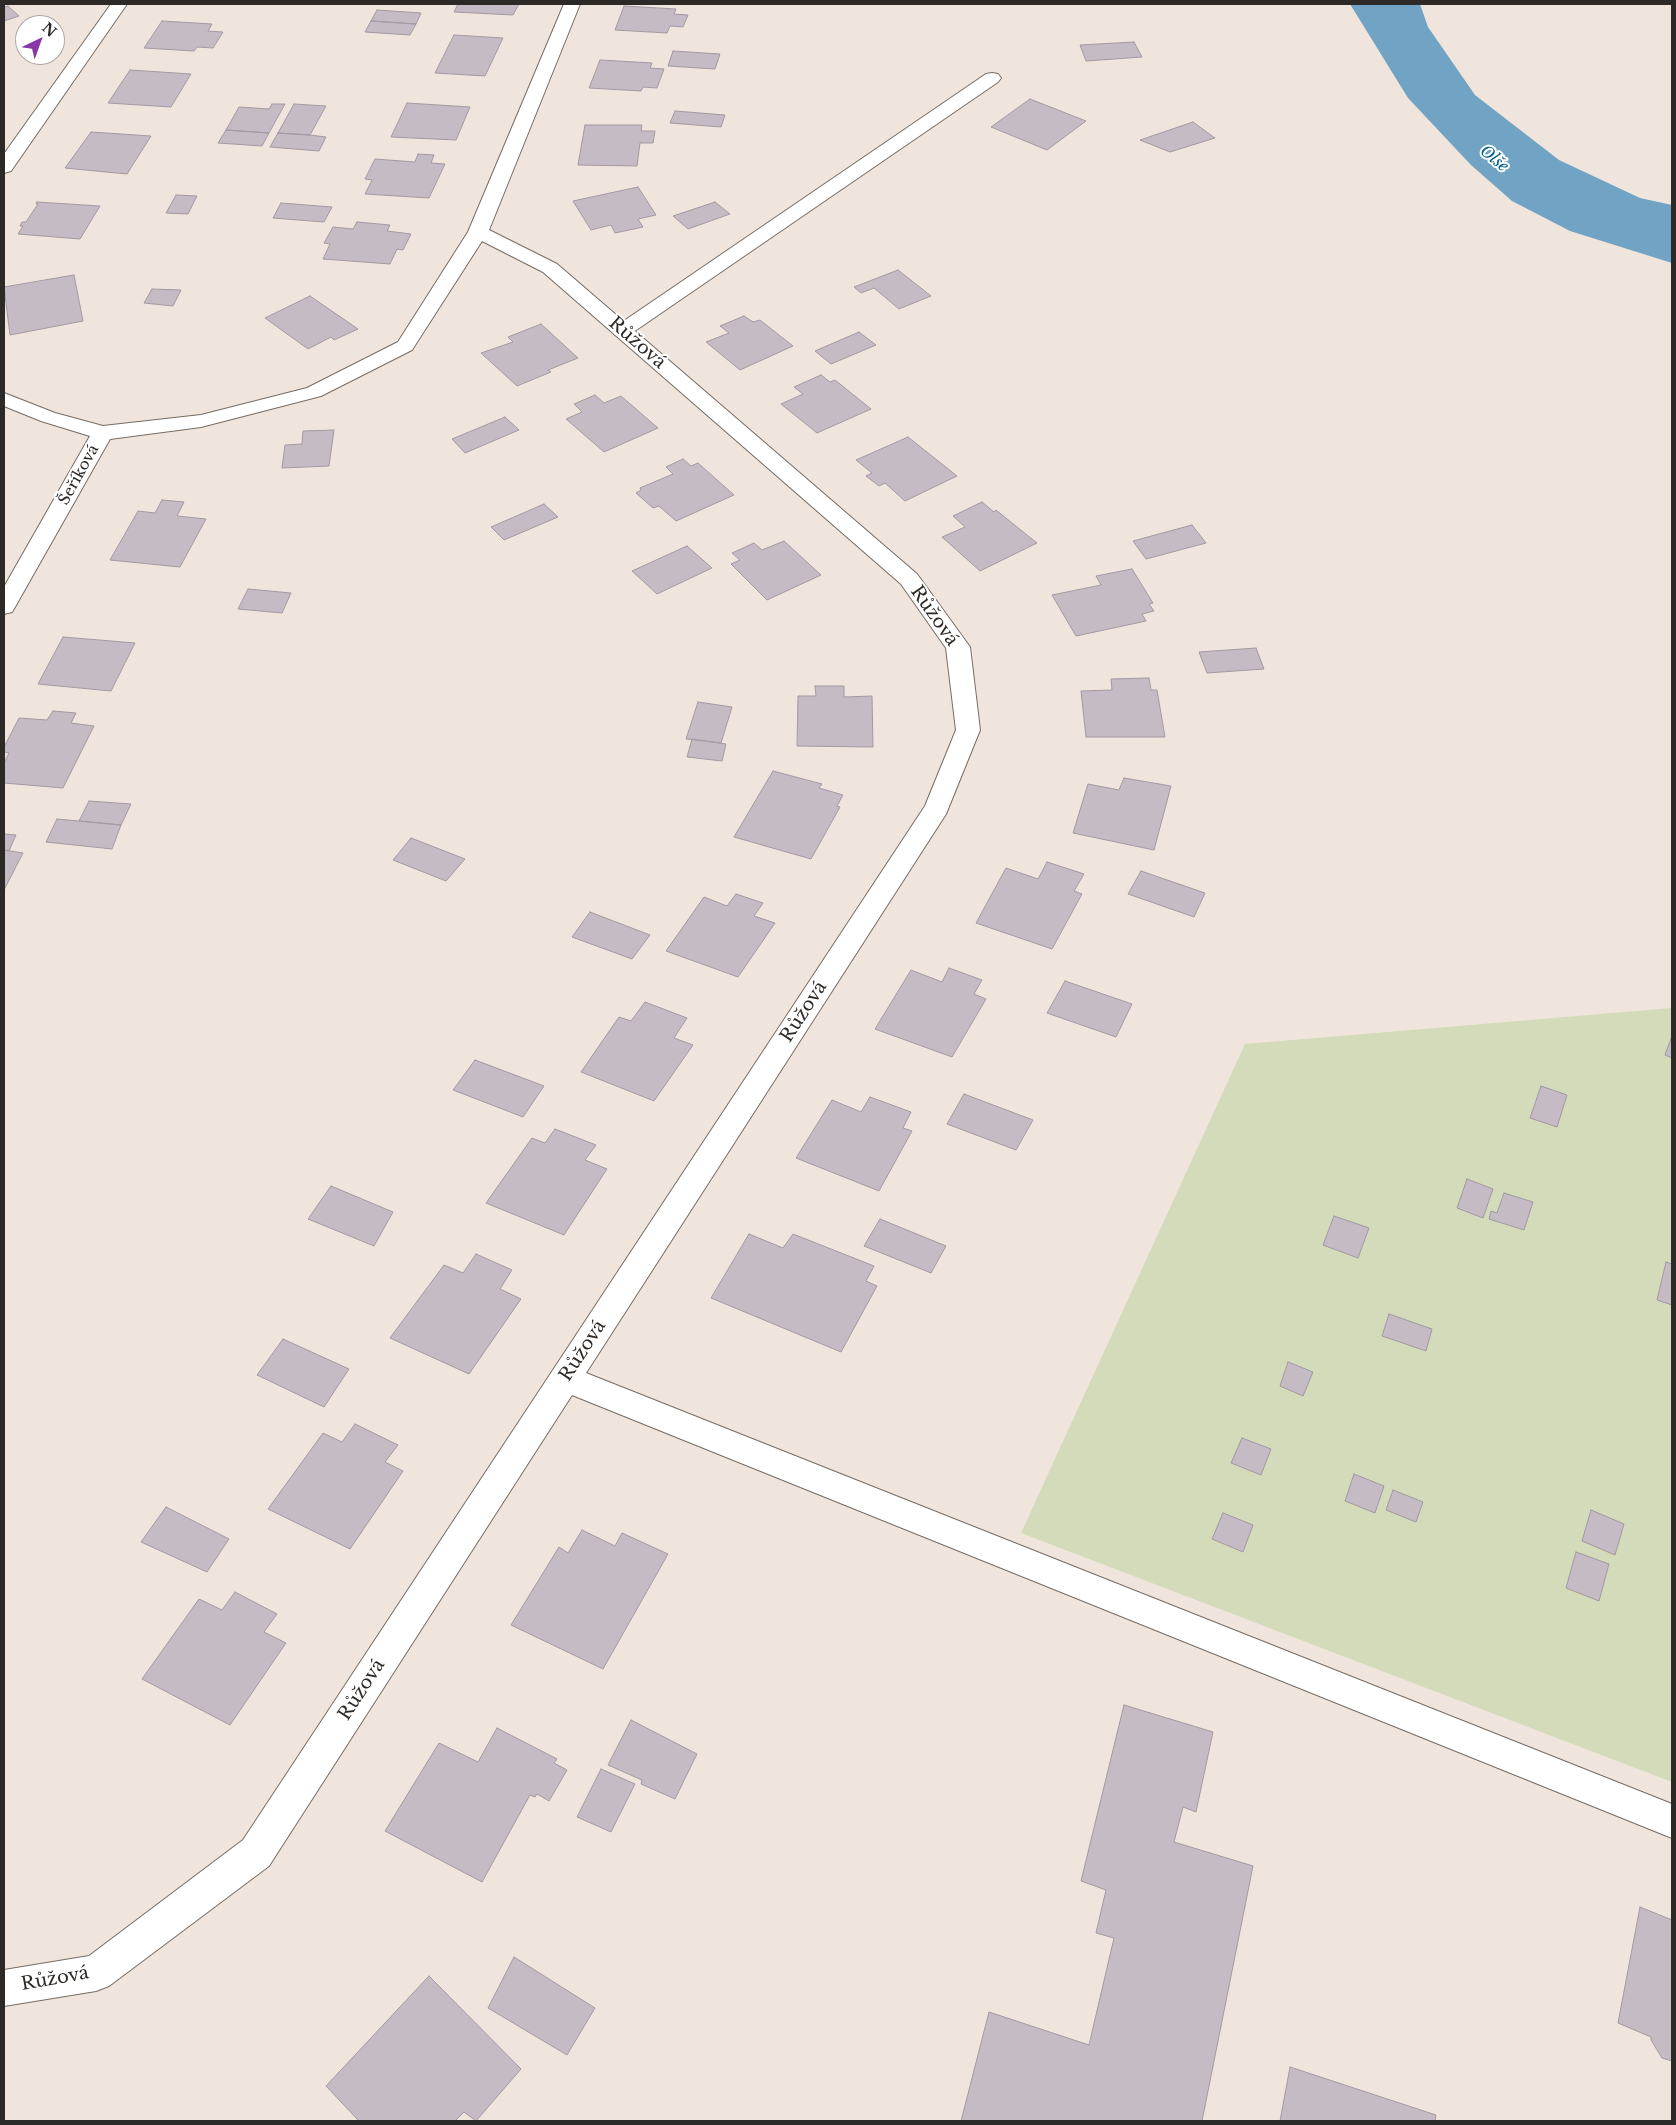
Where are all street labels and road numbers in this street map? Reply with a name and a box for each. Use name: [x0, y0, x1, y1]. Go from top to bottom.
street label: Růžová: [604, 312, 670, 374]
street label: Šeříková: [55, 442, 103, 508]
street label: Růžová: [906, 582, 962, 650]
street label: Růžová: [776, 977, 832, 1047]
street label: Růžová: [555, 1316, 611, 1386]
street label: Růžová: [334, 1655, 390, 1725]
street label: Růžová: [19, 1962, 91, 1996]

